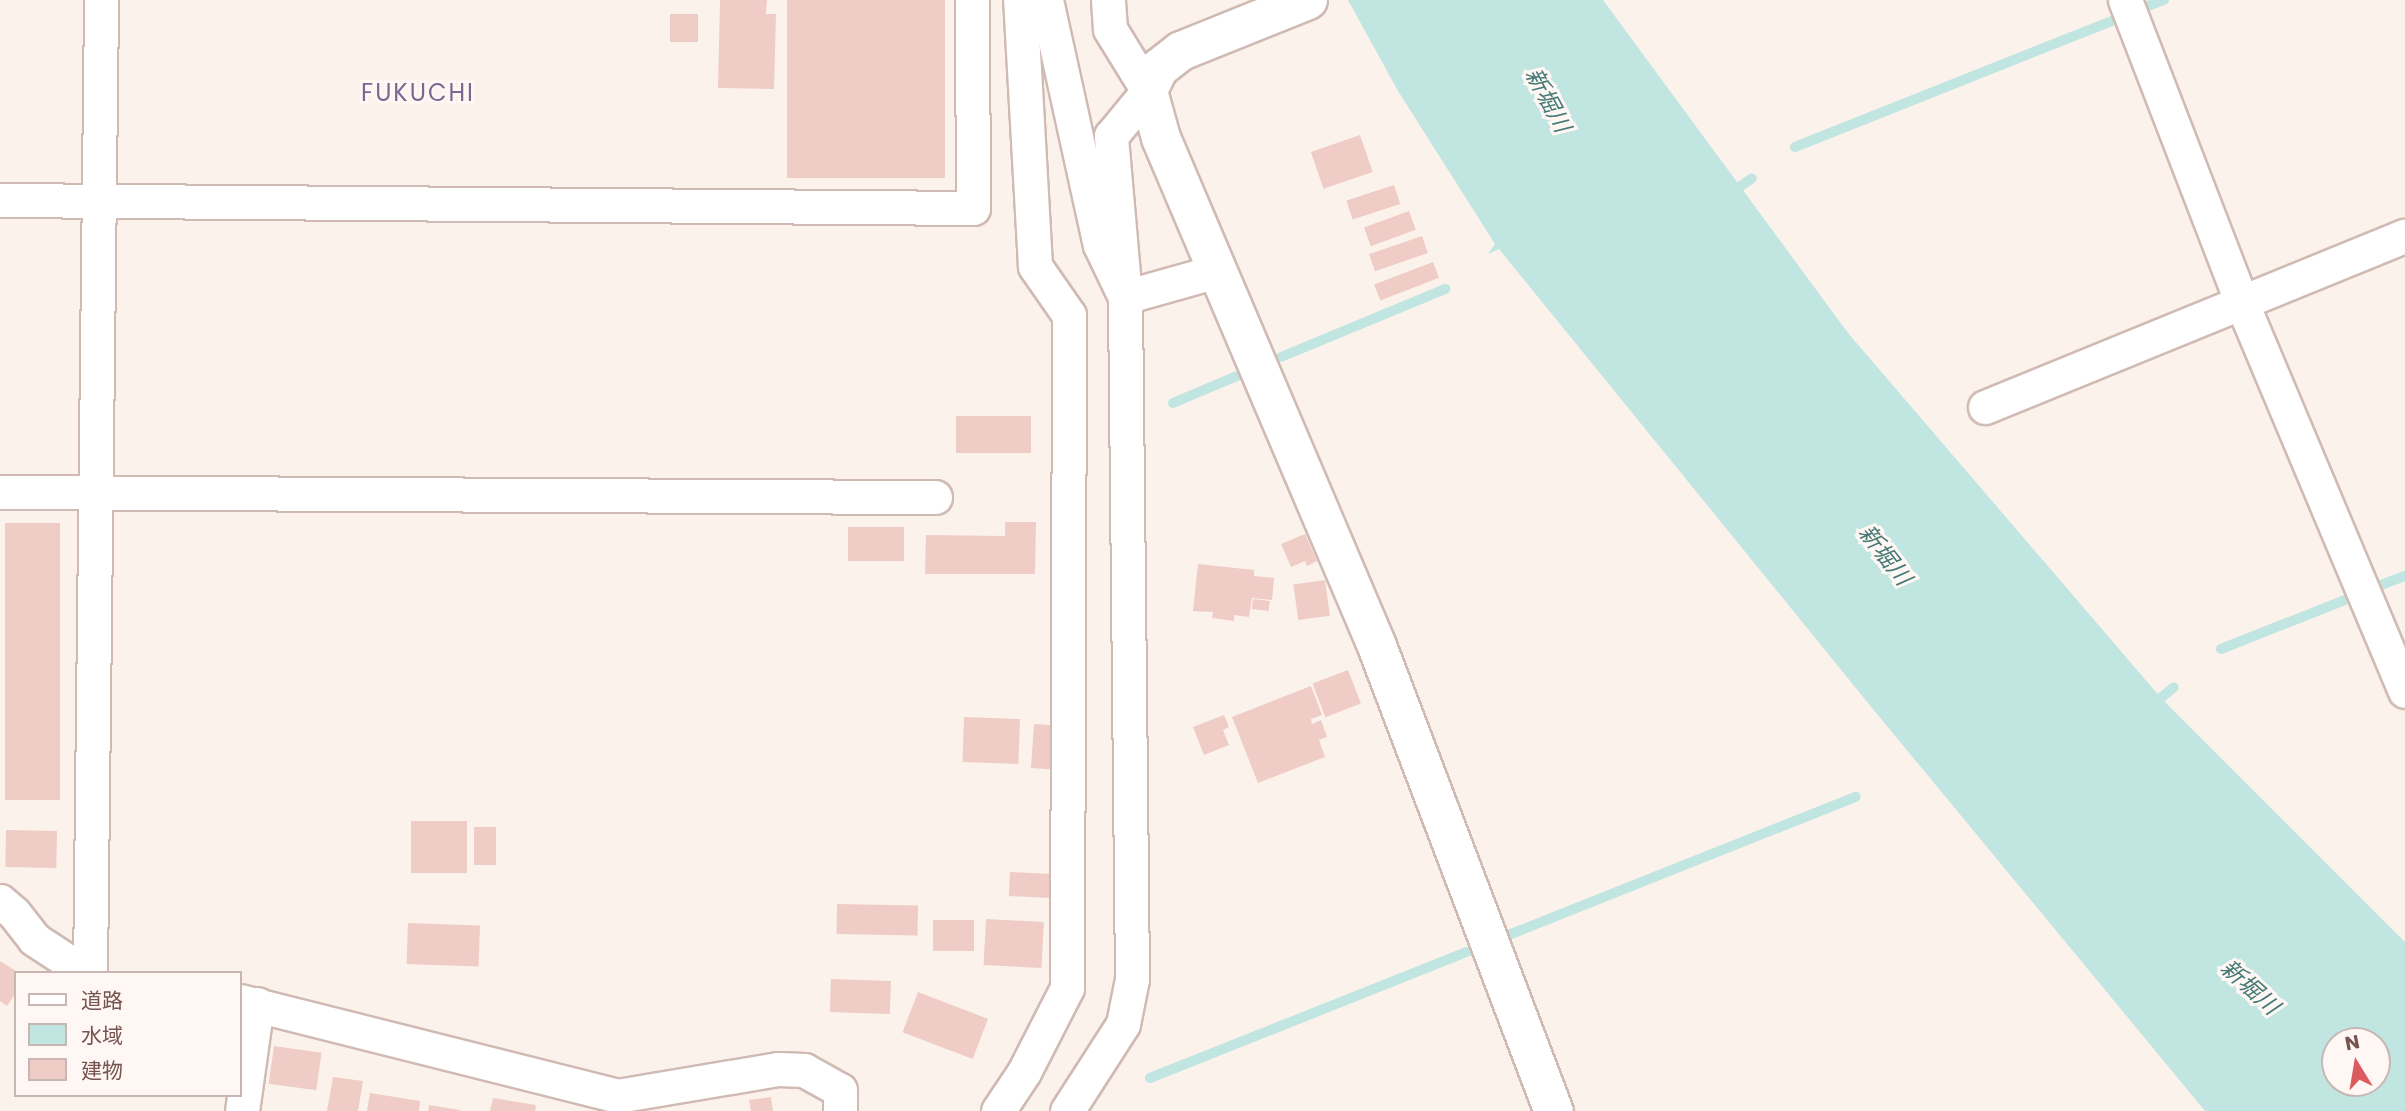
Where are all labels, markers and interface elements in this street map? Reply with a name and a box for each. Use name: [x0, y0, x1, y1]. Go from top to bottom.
water label: 新堀川: [1520, 63, 1576, 137]
district label: FUKUCHI: [362, 79, 474, 107]
water label: 新堀川: [1853, 519, 1917, 591]
water label: 新堀川: [2215, 954, 2285, 1020]
legend: [14, 971, 242, 1097]
text: 道路: [81, 986, 123, 1015]
text: 水域: [81, 1021, 123, 1050]
north arrow: [2321, 1027, 2391, 1097]
text: N: [2343, 1028, 2362, 1057]
text: 建物: [81, 1056, 123, 1085]

